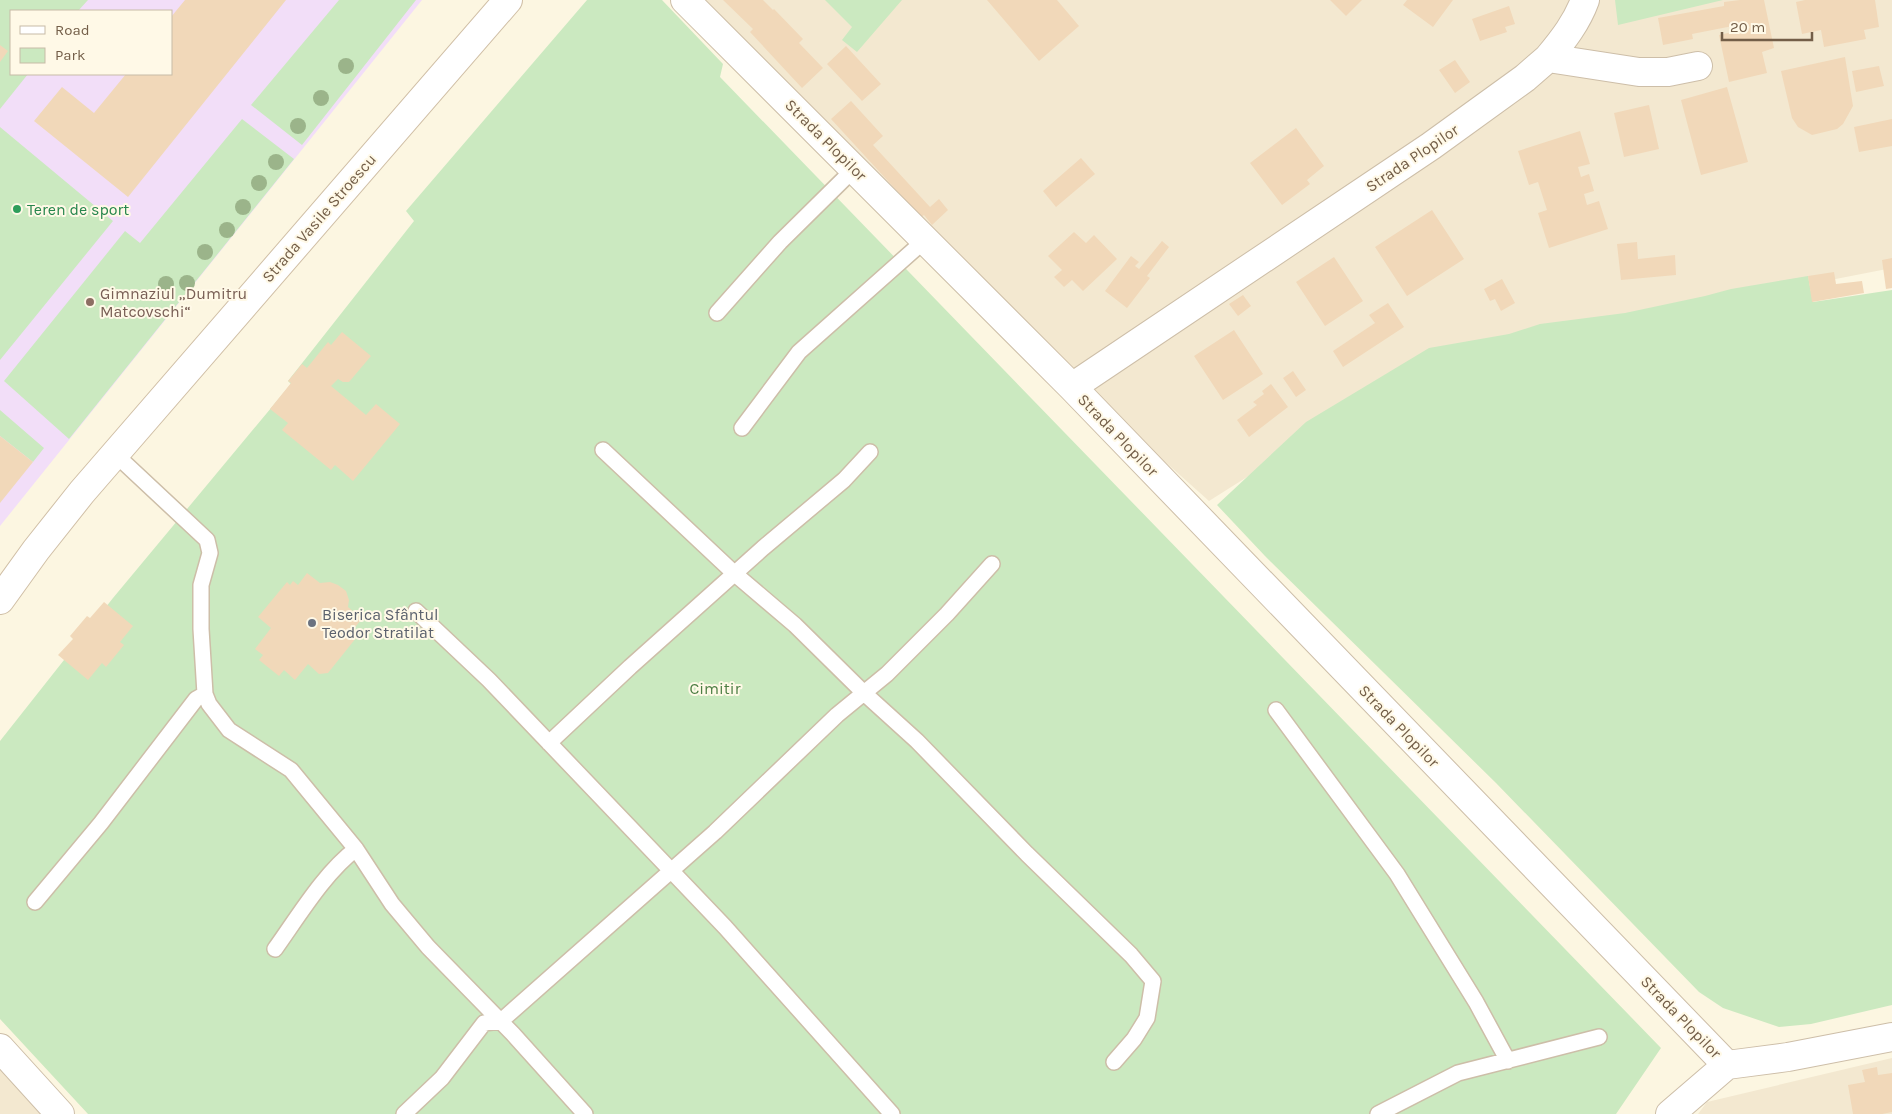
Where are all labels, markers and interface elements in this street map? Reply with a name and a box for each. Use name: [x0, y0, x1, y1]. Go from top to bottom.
legend: [10, 10, 172, 75]
scale bar: [1722, 10, 1812, 42]
text: 20 m: [1730, 18, 1765, 36]
text: Road: [55, 21, 90, 39]
text: Park: [55, 46, 85, 64]
street label: Strada Plopilor: [781, 95, 871, 185]
street label: Strada Plopilor: [1362, 120, 1462, 196]
street label: Strada Vasile Stroescu: [258, 150, 380, 286]
place label: Teren de sport: [27, 200, 129, 219]
marker: Teren de sport: [11, 203, 23, 215]
place label: Gimnaziul „Dumitru Matcovschi“: [100, 284, 247, 321]
marker: Gimnaziul „Dumitru Matcovschi“: [84, 296, 96, 308]
street label: Strada Plopilor: [1074, 390, 1162, 480]
place label: Biserica Sfântul Teodor Stratilat: [322, 605, 439, 642]
marker: Biserica Sfântul Teodor Stratilat: [306, 617, 318, 629]
park label: Cimitir: [690, 679, 741, 698]
street label: Strada Plopilor: [1355, 681, 1443, 771]
street label: Strada Plopilor: [1637, 972, 1725, 1062]

